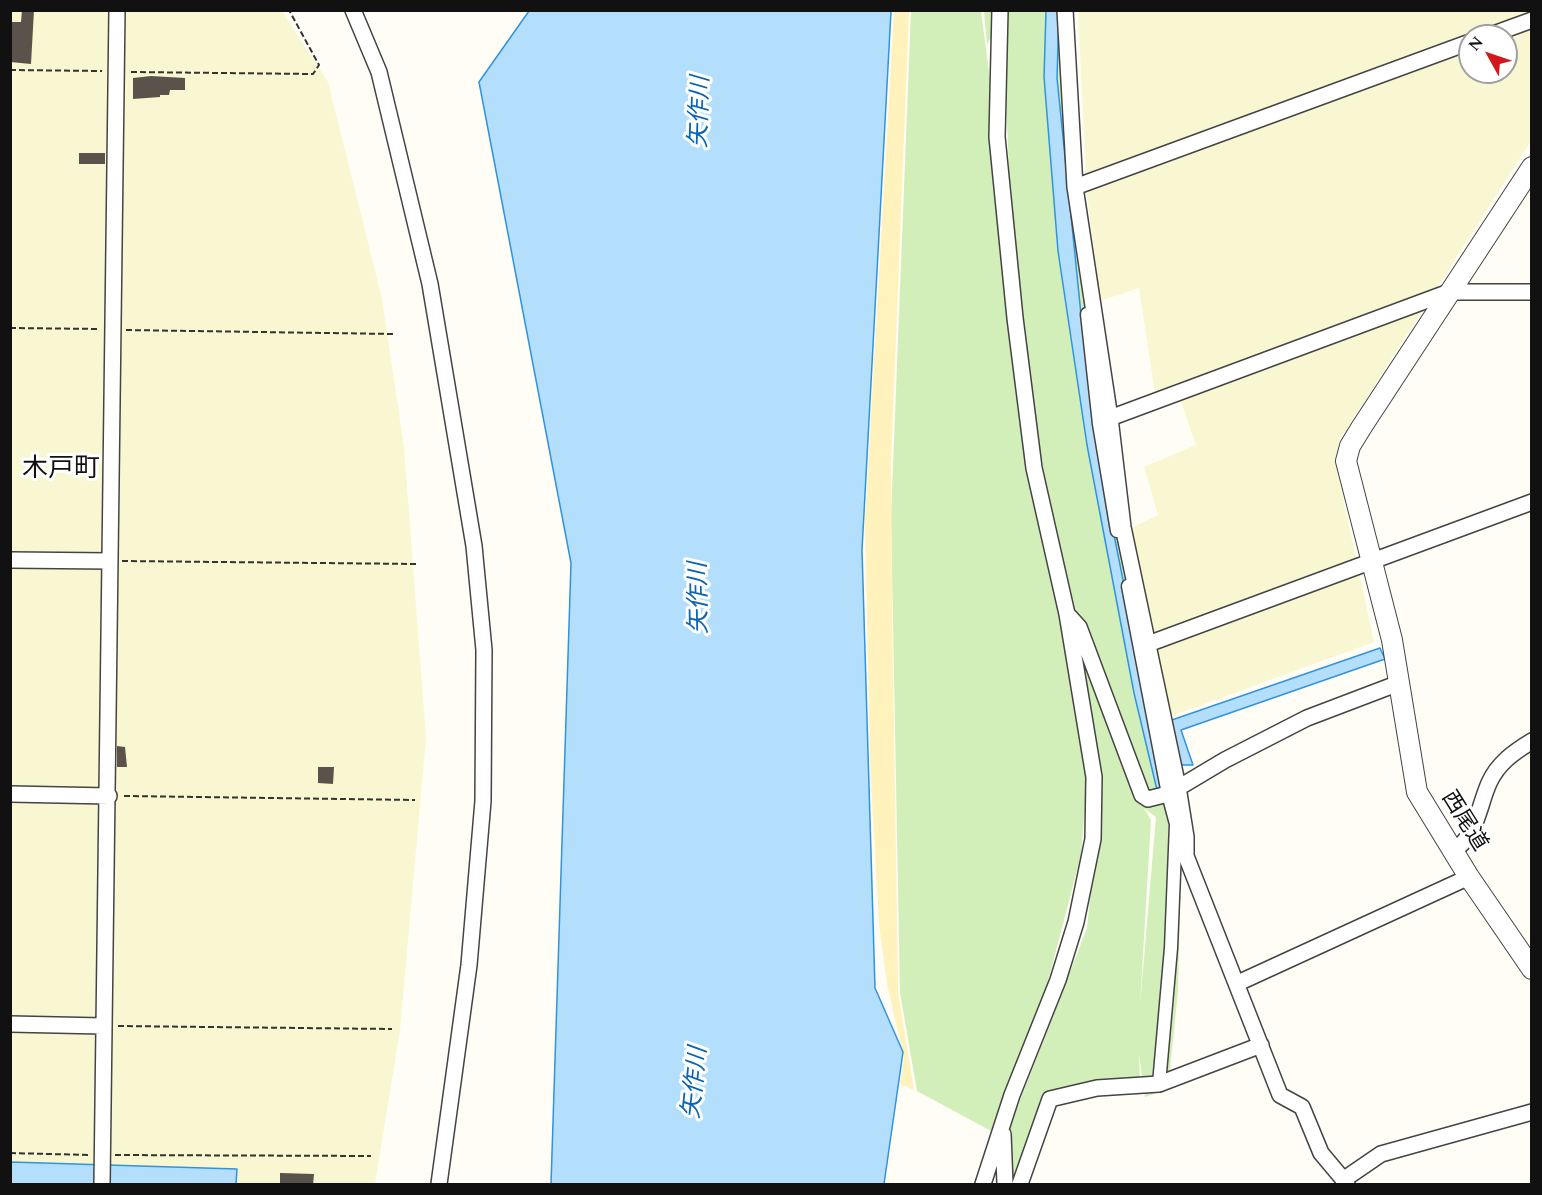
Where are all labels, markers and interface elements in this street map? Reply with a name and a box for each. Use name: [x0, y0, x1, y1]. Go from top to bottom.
north arrow: [1458, 24, 1518, 84]
text: N: [1462, 31, 1489, 56]
water label: 矢作川: [686, 76, 718, 148]
district label: 木戸町: [22, 455, 100, 487]
water label: 矢作川: [686, 562, 716, 634]
street label: 西尾道: [1434, 787, 1492, 857]
water label: 矢作川: [679, 1046, 715, 1120]

